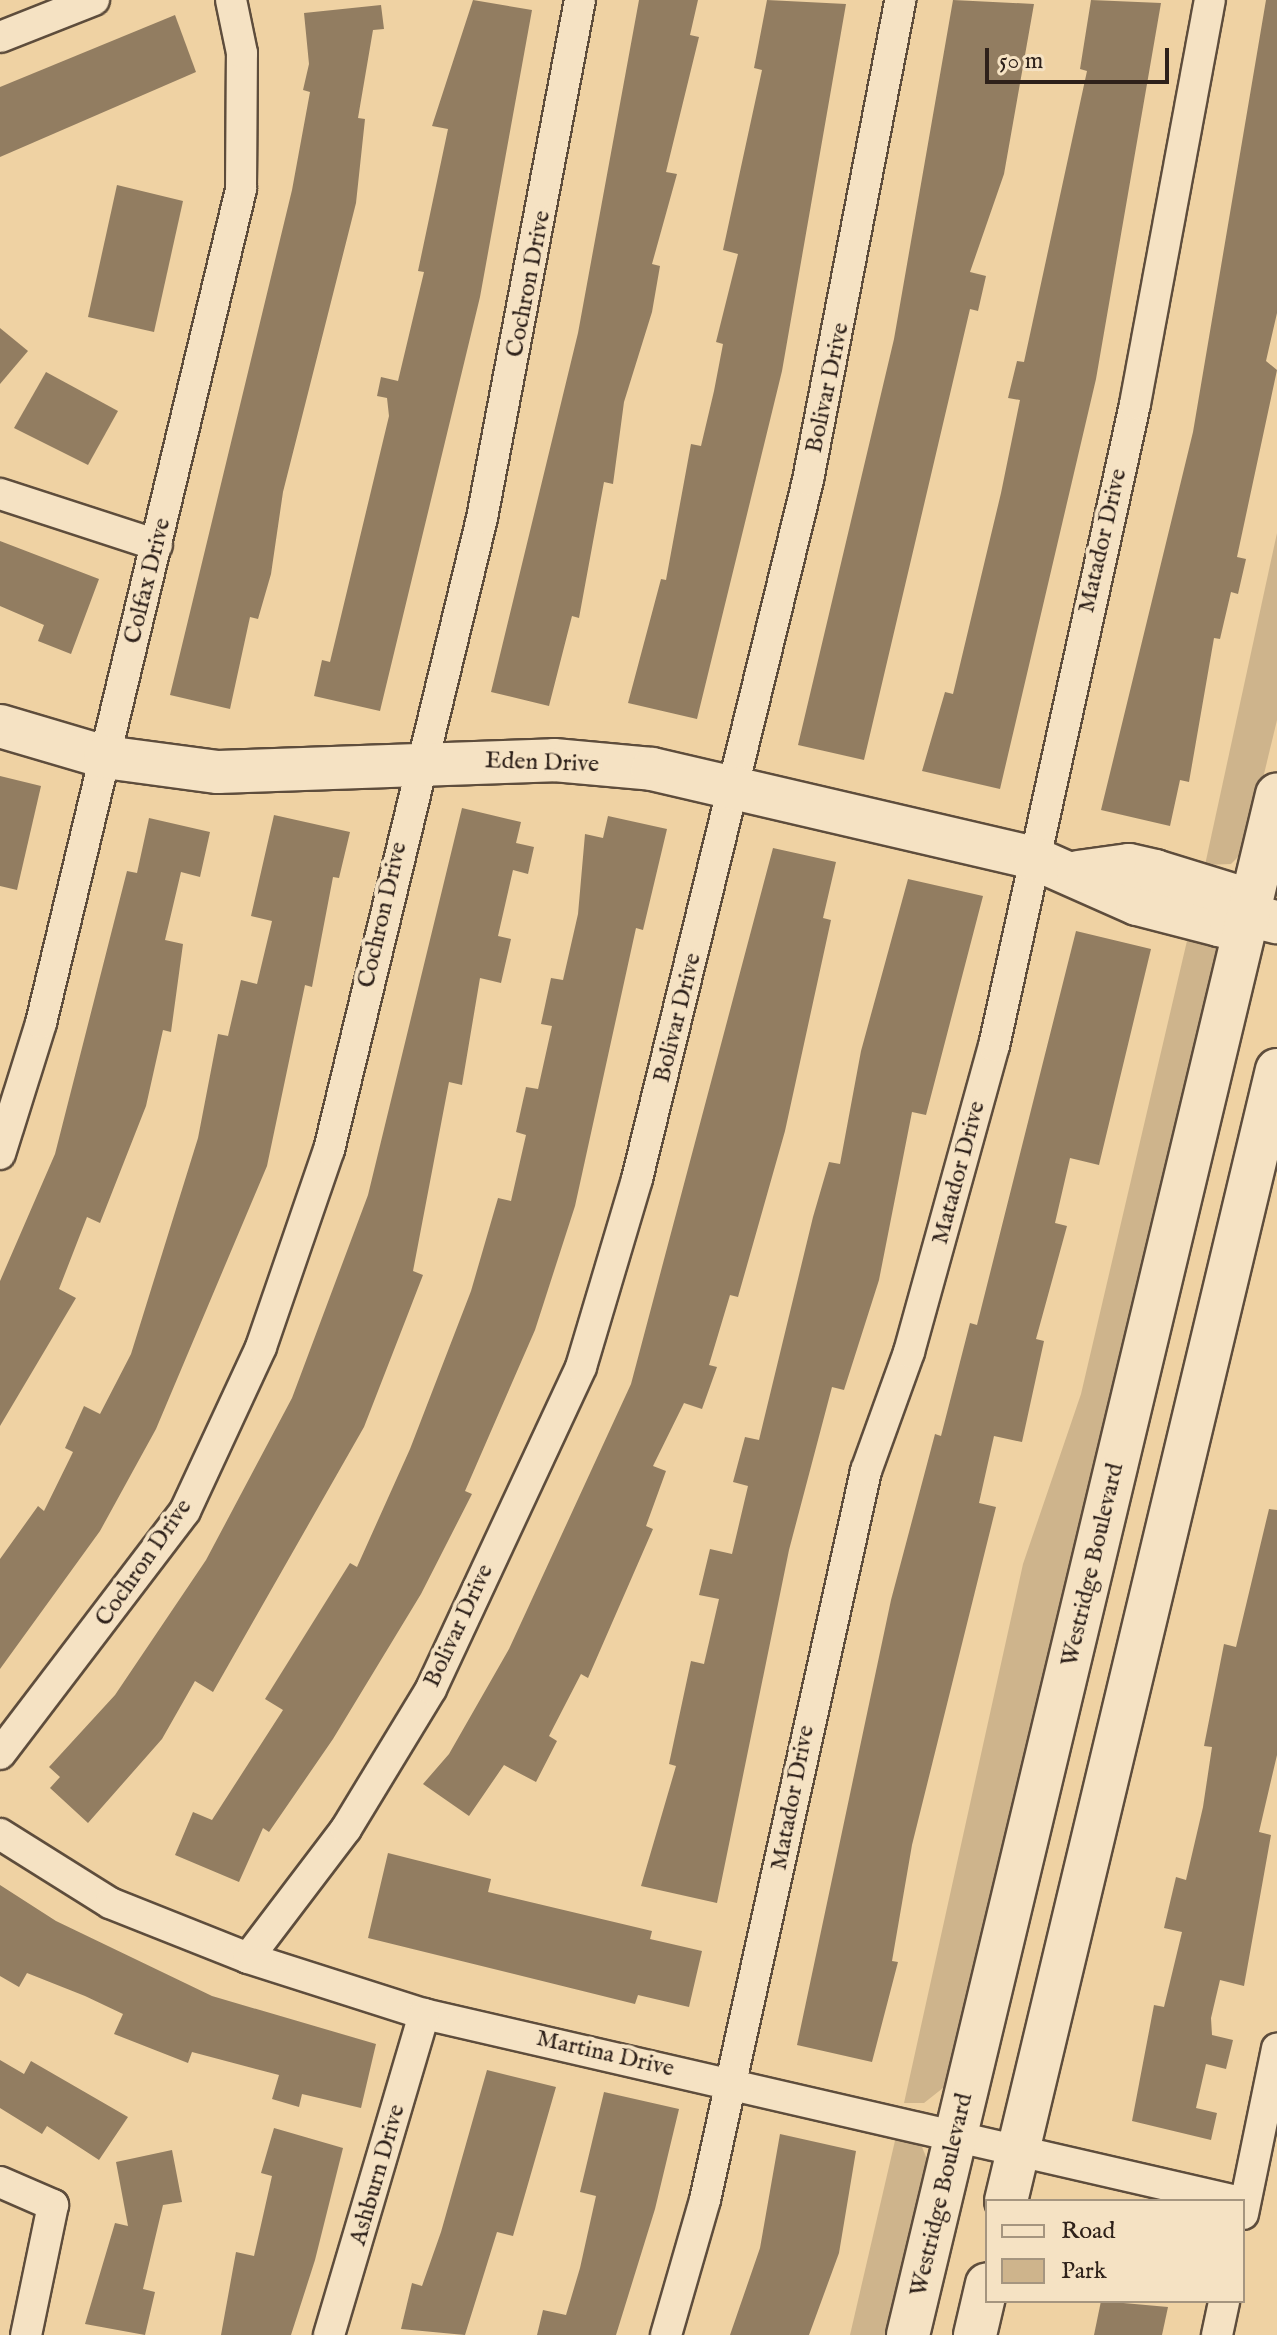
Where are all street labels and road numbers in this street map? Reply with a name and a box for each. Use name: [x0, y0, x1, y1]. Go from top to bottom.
street label: Cochron Drive: [501, 208, 557, 360]
street label: Bolivar Drive: [800, 320, 856, 456]
street label: Matador Drive: [1072, 466, 1134, 616]
street label: Colfax Drive: [118, 515, 178, 647]
street label: Eden Drive: [484, 747, 600, 779]
street label: Cochron Drive: [352, 839, 414, 991]
street label: Bolivar Drive: [648, 950, 708, 1086]
street label: Matador Drive: [926, 1098, 992, 1248]
street label: Westridge Boulevard: [1056, 1461, 1130, 1669]
street label: Cochron Drive: [90, 1494, 198, 1632]
street label: Bolivar Drive: [418, 1560, 500, 1692]
street label: Matador Drive: [765, 1723, 821, 1873]
street label: Martina Drive: [533, 2024, 677, 2084]
street label: Westridge Boulevard: [905, 2091, 979, 2299]
street label: Ashburn Drive: [344, 2101, 412, 2249]

